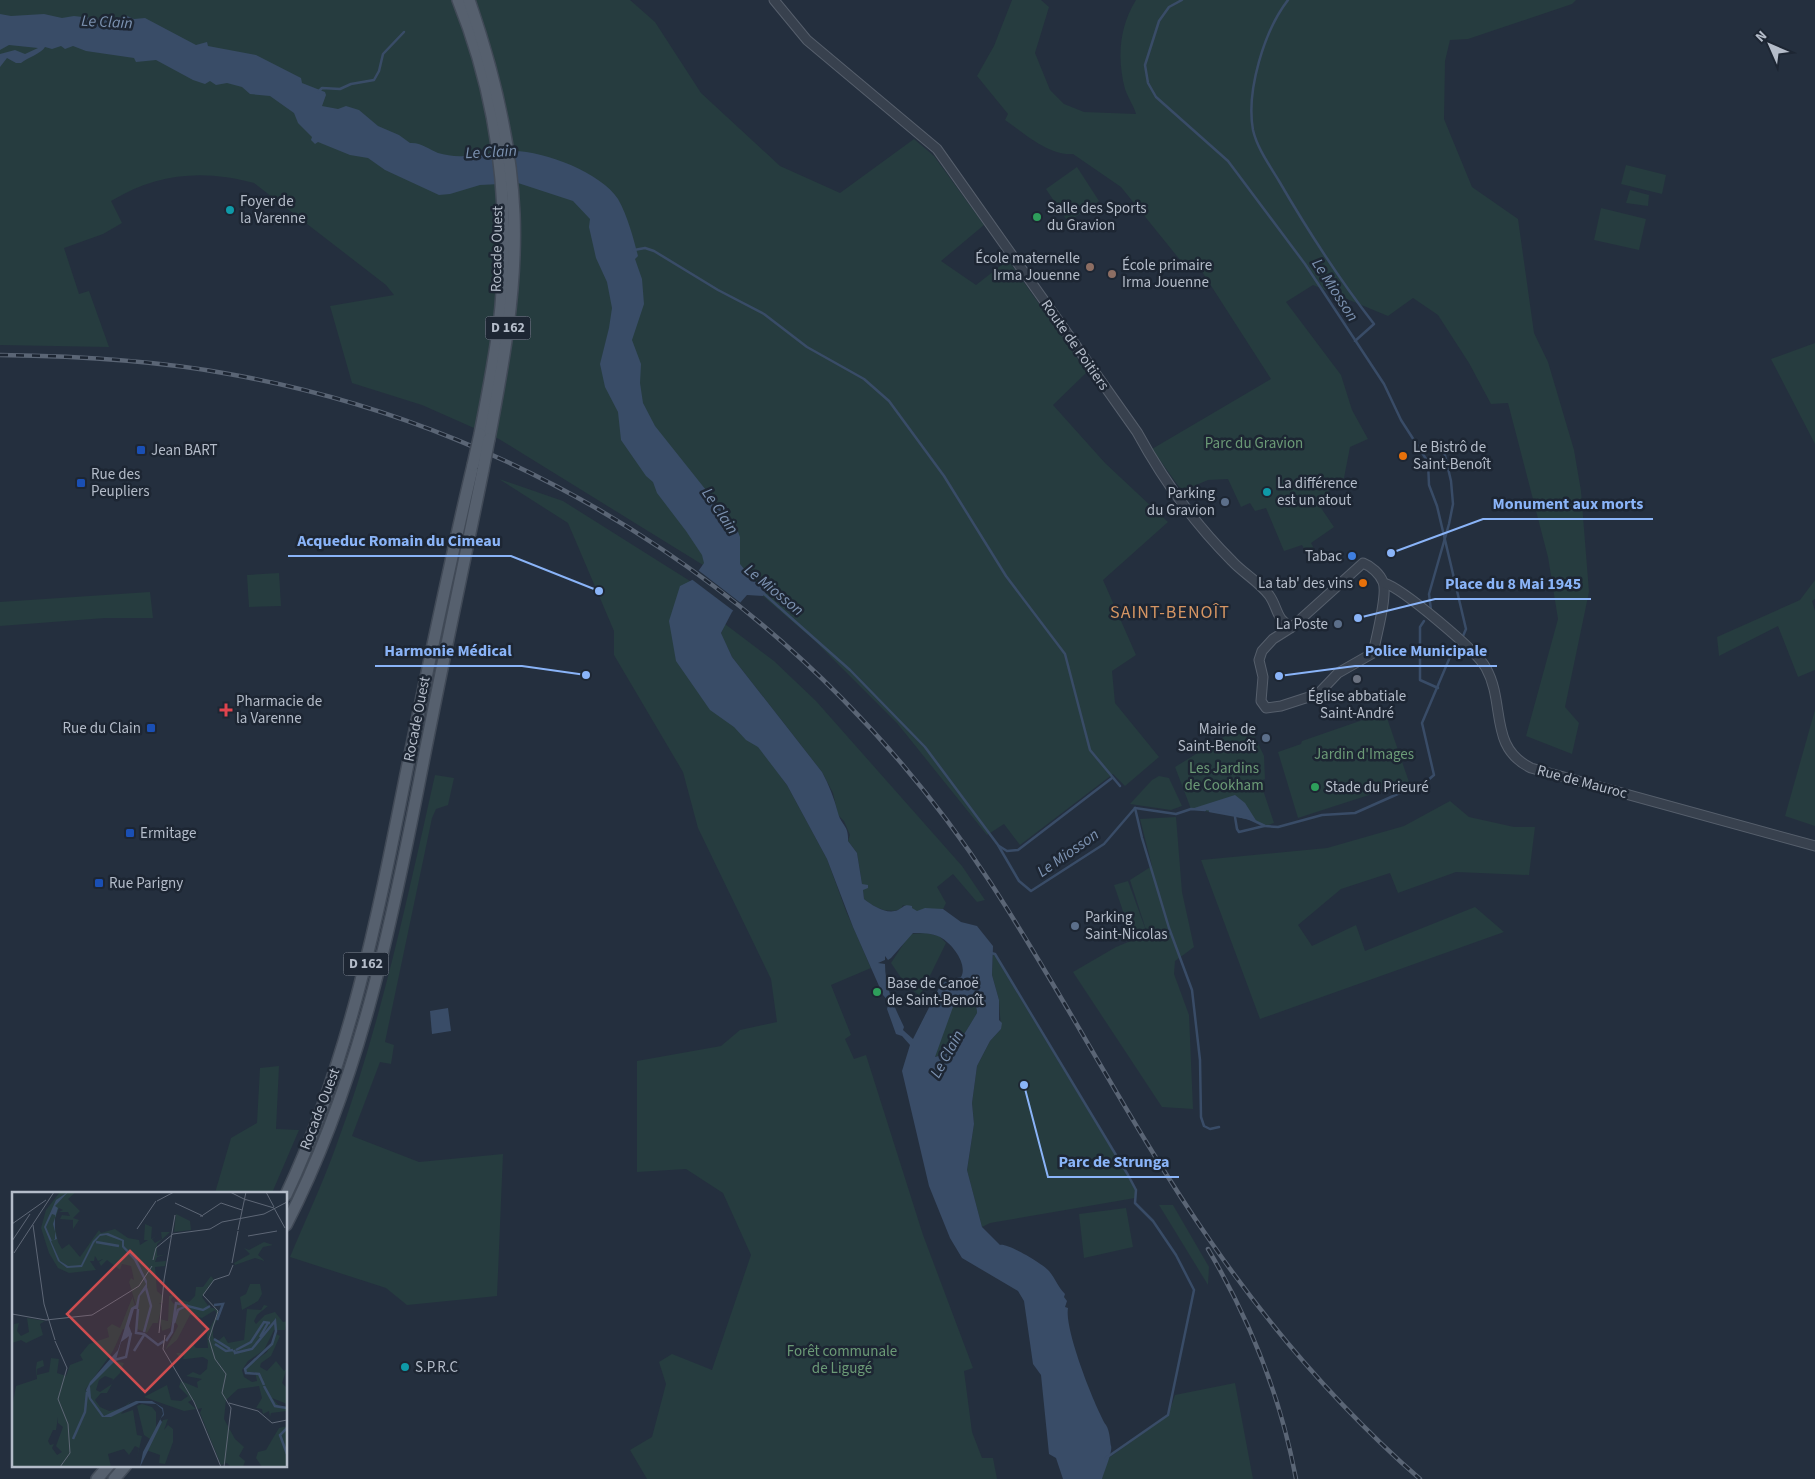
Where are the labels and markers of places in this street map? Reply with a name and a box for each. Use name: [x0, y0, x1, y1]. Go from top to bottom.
place label: Foyer de la Varenne: [240, 191, 306, 229]
place label: Salle des Sports du Gravion: [1047, 198, 1147, 236]
marker: Foyer de la Varenne: [224, 204, 236, 216]
marker: Salle des Sports du Gravion: [1031, 211, 1043, 223]
place label: École maternelle Irma Jouenne: [975, 248, 1080, 286]
place label: École primaire Irma Jouenne: [1122, 255, 1212, 293]
marker: École maternelle Irma Jouenne: [1084, 261, 1096, 273]
marker: École primaire Irma Jouenne: [1106, 268, 1118, 280]
place label: Le Bistrô de Saint-Benoît: [1413, 437, 1491, 475]
place label: Jean BART: [151, 440, 218, 461]
marker: Jean BART: [135, 444, 147, 456]
marker: Le Bistrô de Saint-Benoît: [1397, 450, 1409, 462]
place label: Rue des Peupliers: [91, 464, 149, 502]
place label: La différence est un atout: [1277, 473, 1357, 511]
marker: Rue des Peupliers: [75, 477, 87, 489]
place label: Parking du Gravion: [1147, 483, 1215, 521]
marker: La différence est un atout: [1261, 486, 1273, 498]
callout: Monument aux morts: [1483, 488, 1653, 519]
marker: Parking du Gravion: [1219, 496, 1231, 508]
callout: Acqueduc Romain du Cimeau: [288, 525, 511, 556]
place label: Tabac: [1305, 546, 1342, 567]
marker: Tabac: [1346, 550, 1358, 562]
callout: Place du 8 Mai 1945: [1435, 568, 1591, 599]
place label: La tab' des vins: [1258, 573, 1353, 594]
marker: La tab' des vins: [1357, 577, 1369, 589]
place label: La Poste: [1276, 614, 1328, 635]
marker: La Poste: [1332, 618, 1344, 630]
callout: Harmonie Médical: [375, 635, 522, 666]
callout: Police Municipale: [1355, 635, 1497, 666]
marker: Église abbatiale Saint-André: [1351, 673, 1363, 685]
place label: Église abbatiale Saint-André: [1308, 686, 1406, 724]
place label: Pharmacie de la Varenne: [236, 691, 322, 729]
marker: Pharmacie de la Varenne: [220, 704, 232, 716]
place label: Rue du Clain: [63, 718, 141, 739]
place label: Mairie de Saint-Benoît: [1178, 719, 1256, 757]
marker: Rue du Clain: [145, 722, 157, 734]
marker: Mairie de Saint-Benoît: [1260, 732, 1272, 744]
place label: Stade du Prieuré: [1325, 777, 1429, 798]
marker: Stade du Prieuré: [1309, 781, 1321, 793]
place label: Ermitage: [140, 823, 196, 844]
marker: Ermitage: [124, 827, 136, 839]
place label: Rue Parigny: [109, 873, 183, 894]
marker: Rue Parigny: [93, 877, 105, 889]
place label: Parking Saint-Nicolas: [1085, 907, 1168, 945]
marker: Parking Saint-Nicolas: [1069, 920, 1081, 932]
place label: Base de Canoë de Saint-Benoît: [887, 973, 984, 1011]
marker: Base de Canoë de Saint-Benoît: [871, 986, 883, 998]
callout: Parc de Strunga: [1048, 1146, 1179, 1177]
place label: S.P.R.C: [415, 1357, 459, 1378]
marker: S.P.R.C: [399, 1361, 411, 1373]

